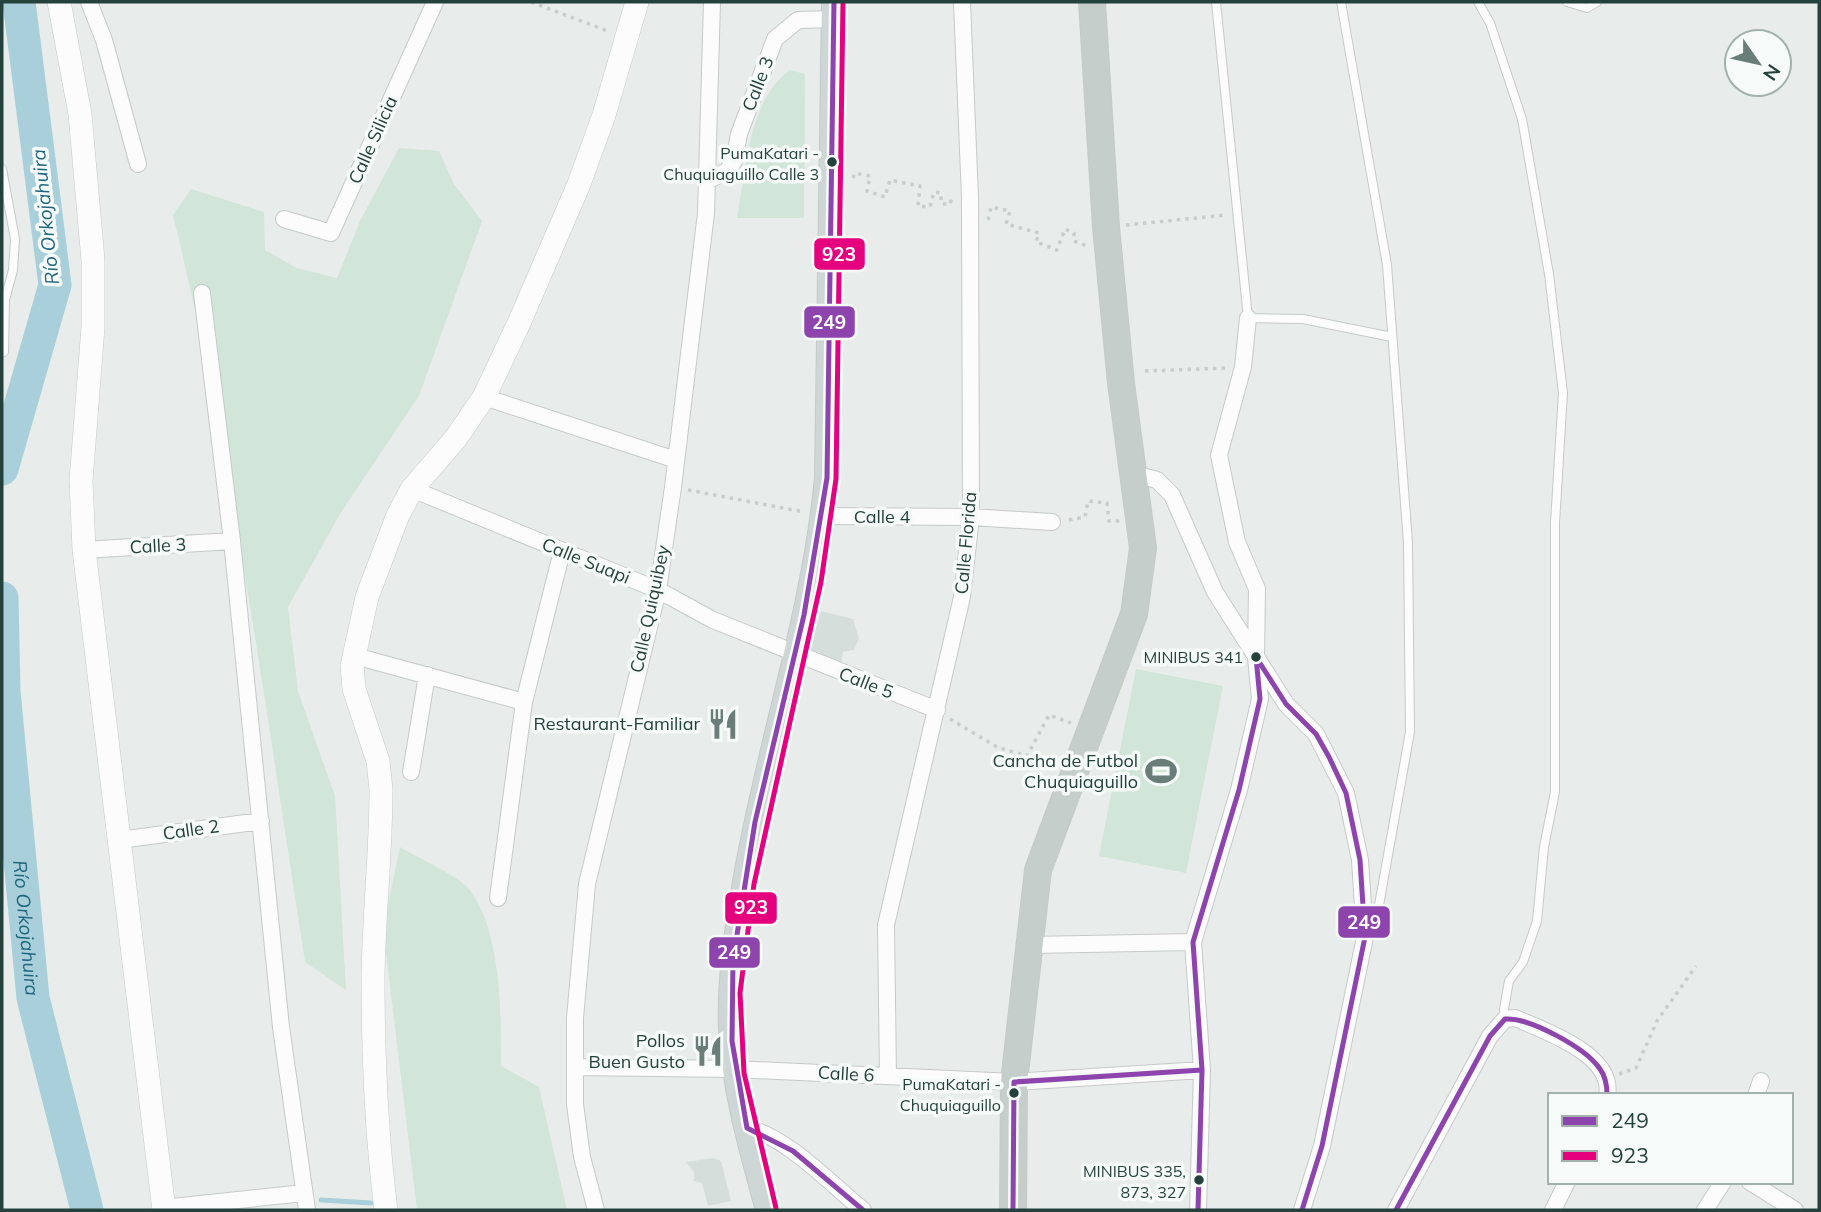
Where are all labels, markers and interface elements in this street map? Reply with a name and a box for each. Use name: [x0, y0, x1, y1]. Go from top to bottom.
north arrow: [1723, 28, 1793, 98]
street label: Calle 3: [737, 53, 778, 114]
text: N: [1758, 60, 1786, 85]
street label: Calle Silicia: [343, 92, 402, 187]
place label: PumaKatari - Chuquiaguillo Calle 3: [663, 143, 819, 184]
water label: Río Orkojahuira: [26, 148, 64, 286]
marker: PumaKatari - Chuquiaguillo Calle 3: [825, 155, 839, 169]
line badge: 923: [813, 237, 866, 271]
text: 923: [822, 242, 856, 266]
line badge: 249: [803, 305, 856, 339]
text: 249: [812, 310, 846, 334]
street label: Calle Florida: [950, 491, 981, 595]
street label: Calle 4: [854, 505, 911, 528]
street label: Calle Suapi: [539, 532, 634, 589]
street label: Calle 3: [129, 533, 187, 558]
street label: Calle Quiquibey: [625, 543, 674, 675]
place label: MINIBUS 341: [1144, 647, 1243, 667]
marker: MINIBUS 341: [1249, 650, 1263, 664]
street label: Calle 5: [836, 662, 897, 703]
restaurant icon: Restaurant-Familiar: [706, 707, 740, 741]
place label: Restaurant-Familiar: [533, 712, 700, 735]
place label: Cancha de Futbol Chuquiaguillo: [992, 749, 1138, 793]
sports icon: Cancha de Futbol Chuquiaguillo: [1144, 754, 1178, 788]
street label: Calle 2: [161, 814, 221, 845]
water label: Río Orkojahuira: [8, 859, 45, 997]
line badge: 923: [724, 891, 778, 925]
text: 923: [734, 895, 768, 919]
line badge: 249: [1337, 905, 1391, 939]
text: 249: [1347, 910, 1381, 934]
line badge: 249: [708, 936, 761, 969]
text: 249: [717, 940, 751, 964]
place label: Pollos Buen Gusto: [588, 1029, 685, 1073]
restaurant icon: Pollos Buen Gusto: [691, 1034, 725, 1068]
street label: Calle 6: [817, 1061, 875, 1086]
place label: PumaKatari - Chuquiaguillo: [900, 1074, 1001, 1115]
marker: PumaKatari - Chuquiaguillo: [1007, 1086, 1021, 1100]
legend: [1548, 1093, 1793, 1184]
text: 249: [1611, 1107, 1649, 1133]
text: 923: [1611, 1142, 1649, 1168]
place label: MINIBUS 335, 873, 327: [1083, 1161, 1186, 1202]
marker: MINIBUS 335, 873, 327: [1192, 1173, 1206, 1187]

